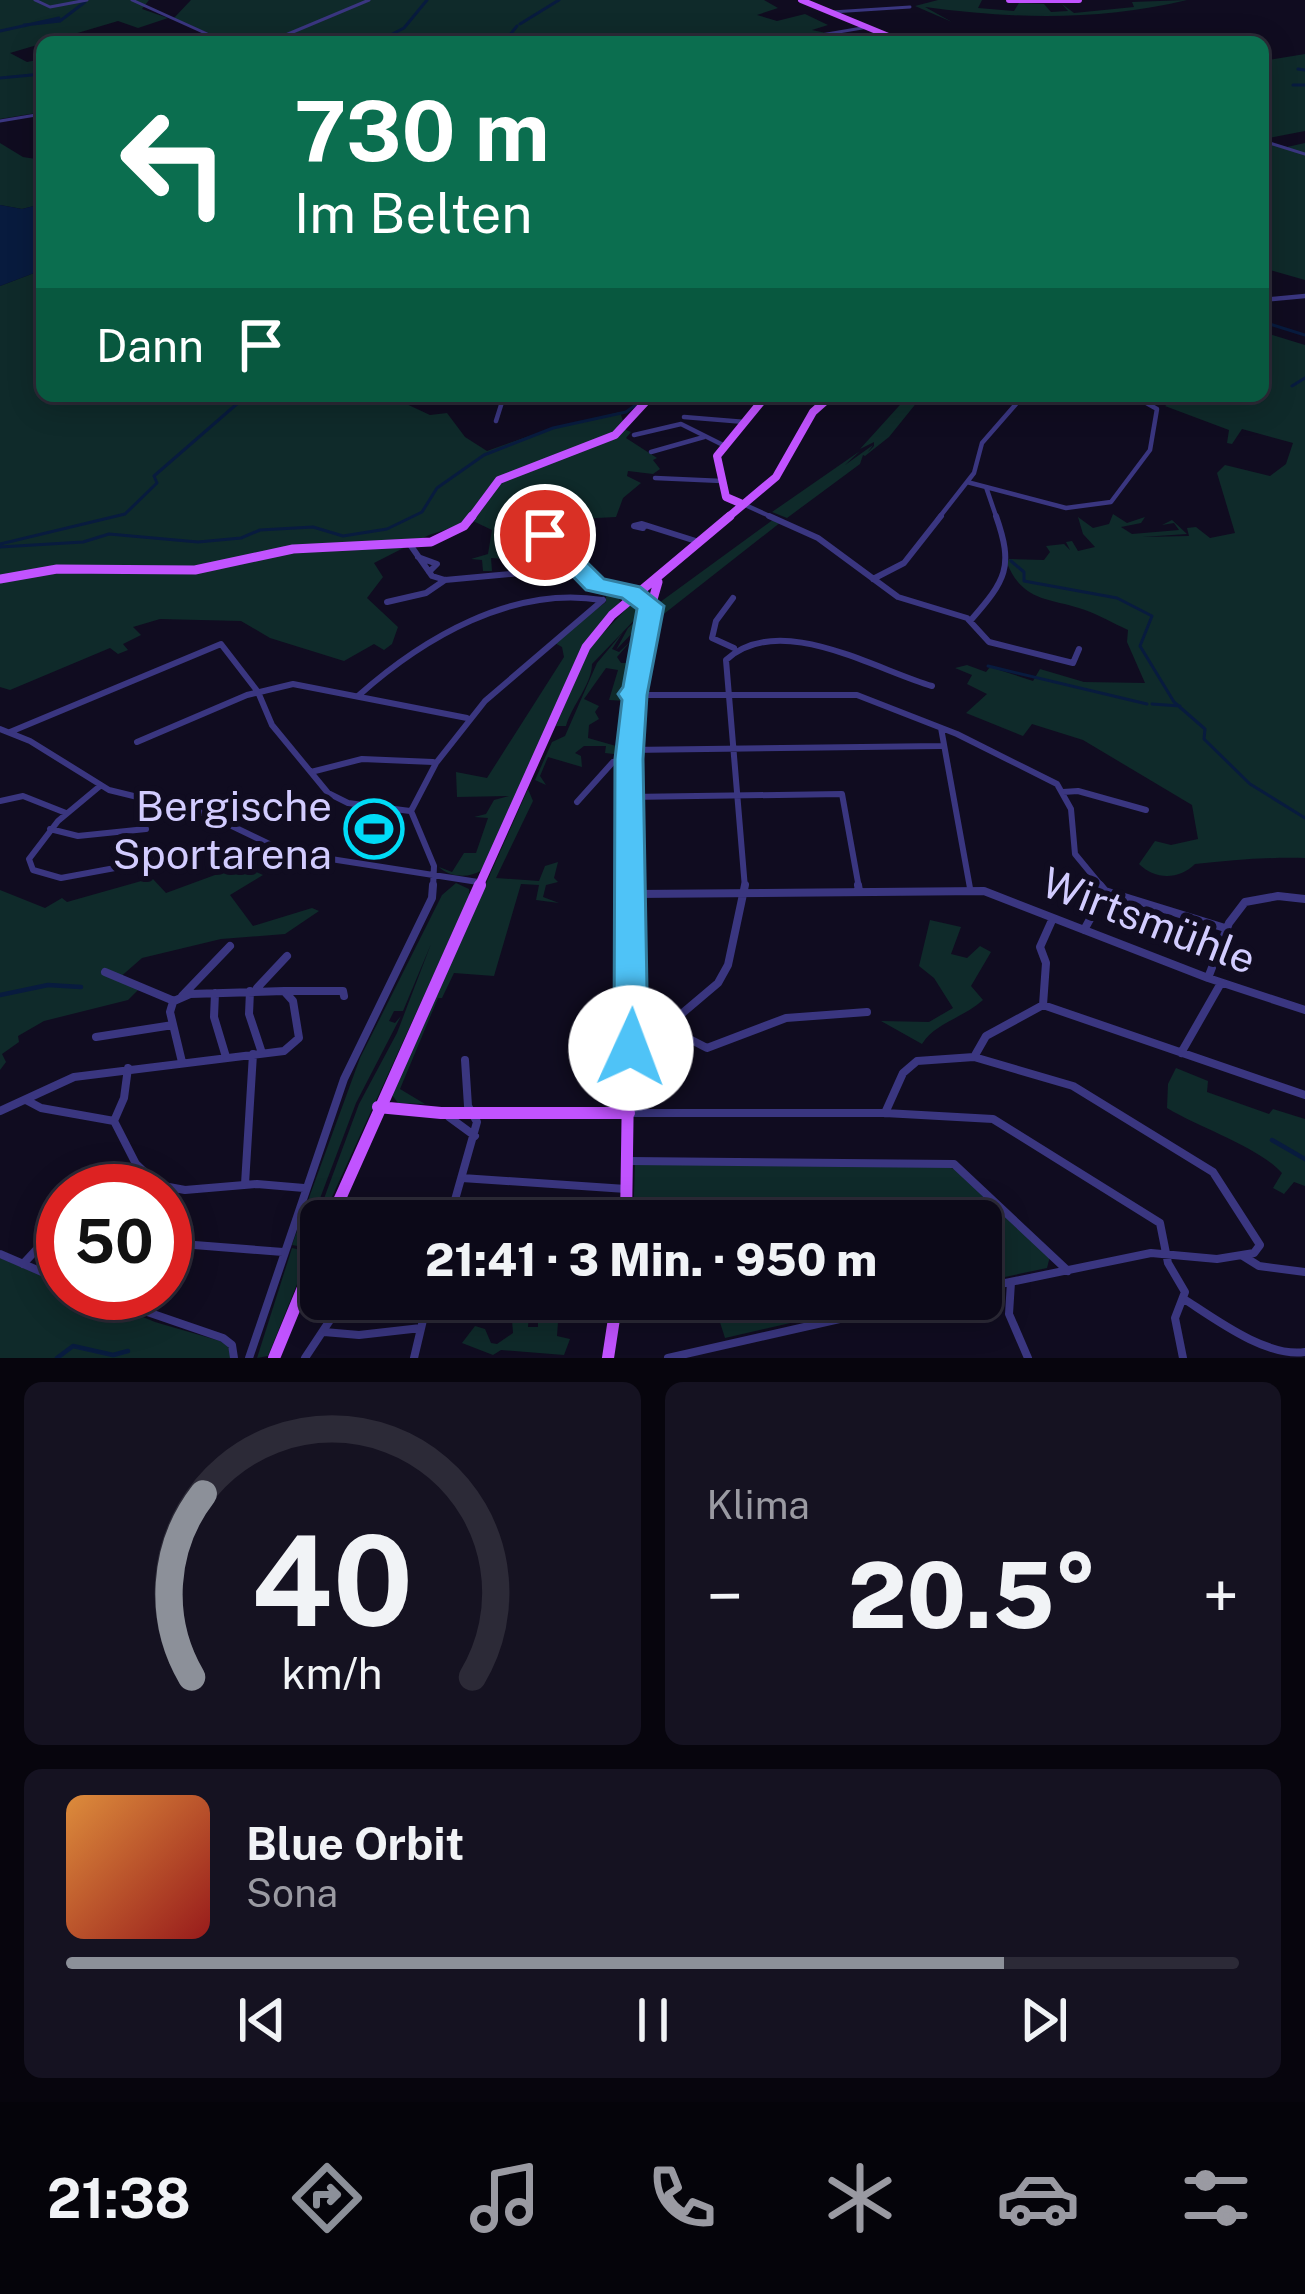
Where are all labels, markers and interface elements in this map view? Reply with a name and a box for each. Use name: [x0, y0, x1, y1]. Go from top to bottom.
text: 730 m: [294, 81, 550, 180]
icon: left: [96, 84, 252, 240]
text: Im Belten: [294, 182, 532, 245]
icon: arrive: [228, 312, 294, 378]
text: Dann: [96, 319, 204, 372]
pin: [494, 484, 596, 586]
icon: arrive: [512, 502, 578, 568]
place label: Bergische Sportarena: [113, 781, 332, 878]
sports icon: Bergische Sportarena: [343, 798, 405, 860]
street label: Wirtsmühle: [1035, 857, 1263, 983]
position arrow: [568, 985, 694, 1111]
speed limit sign: 50: [36, 1164, 192, 1320]
text: 21:41 · 3 Min. · 950 m: [425, 1233, 877, 1286]
text: Klima: [707, 1482, 810, 1528]
text: 40: [251, 1507, 413, 1654]
text: 20.5°: [848, 1542, 1097, 1648]
text: −: [707, 1557, 743, 1635]
text: +: [1202, 1557, 1239, 1635]
text: km/h: [282, 1647, 383, 1698]
text: Blue Orbit: [246, 1817, 464, 1870]
text: Sona: [246, 1870, 338, 1916]
icon: previous: [229, 1987, 295, 2053]
icon: pause: [620, 1987, 686, 2053]
icon: next: [1011, 1987, 1077, 2053]
icon: directions: [285, 2156, 369, 2240]
icon: music: [463, 2156, 547, 2240]
icon: phone: [640, 2156, 724, 2240]
icon: climate: [818, 2156, 902, 2240]
icon: car: [996, 2156, 1080, 2240]
icon: filters: [1174, 2156, 1258, 2240]
text: 21:38: [47, 2167, 191, 2230]

